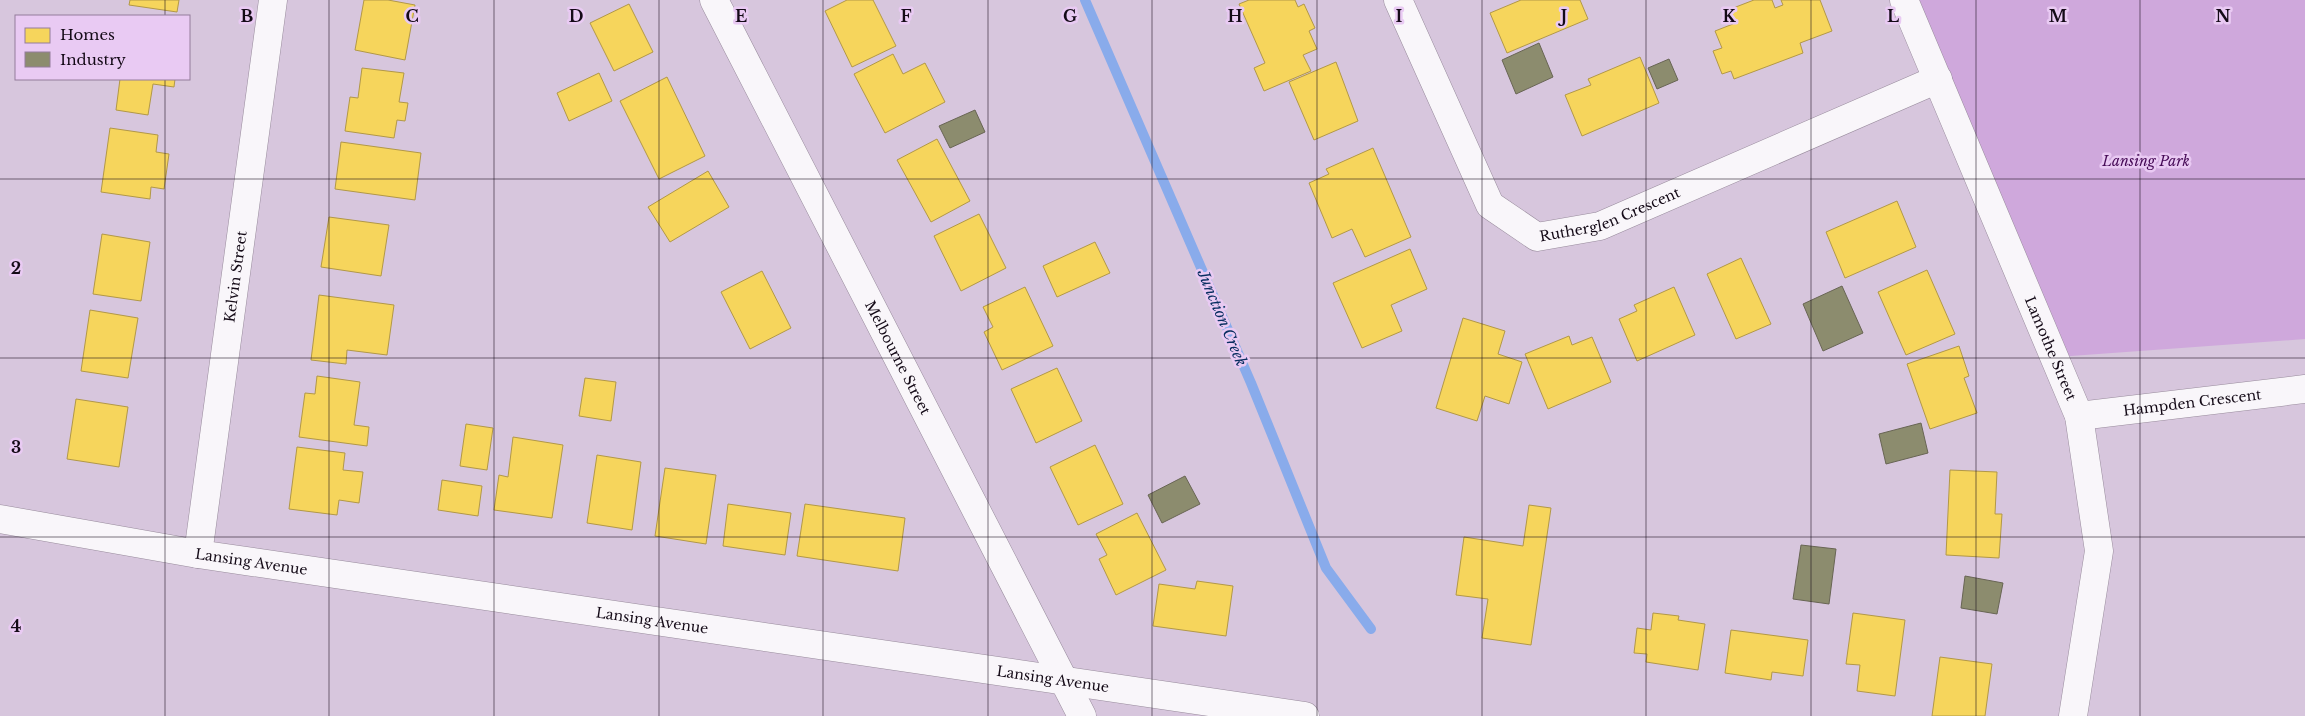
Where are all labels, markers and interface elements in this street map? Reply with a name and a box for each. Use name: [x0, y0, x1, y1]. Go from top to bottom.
text: B: [241, 6, 254, 26]
text: C: [405, 6, 419, 26]
text: D: [569, 6, 583, 26]
text: E: [735, 6, 747, 26]
text: F: [900, 6, 912, 26]
text: G: [1063, 6, 1077, 26]
text: H: [1227, 6, 1243, 26]
text: I: [1396, 6, 1403, 26]
text: J: [1558, 6, 1567, 26]
text: K: [1722, 6, 1736, 26]
text: L: [1887, 6, 1899, 26]
text: M: [2049, 6, 2067, 26]
text: N: [2215, 6, 2231, 26]
legend: [15, 15, 190, 80]
text: Homes: [60, 25, 115, 44]
text: Industry: [60, 50, 126, 69]
park label: Lansing Park: [2101, 152, 2190, 170]
street label: Rutherglen Crescent: [1538, 183, 1683, 245]
street label: Kelvin Street: [220, 229, 251, 323]
text: 2: [11, 258, 21, 278]
water label: Junction Creek: [1193, 266, 1251, 369]
street label: Lamothe Street: [2021, 294, 2081, 404]
street label: Melbourne Street: [861, 297, 935, 418]
street label: Hampden Crescent: [2122, 385, 2263, 420]
text: 3: [11, 437, 21, 457]
street label: Lansing Avenue: [194, 545, 309, 579]
street label: Lansing Avenue: [595, 603, 710, 638]
text: 4: [11, 616, 21, 636]
street label: Lansing Avenue: [995, 662, 1110, 696]

